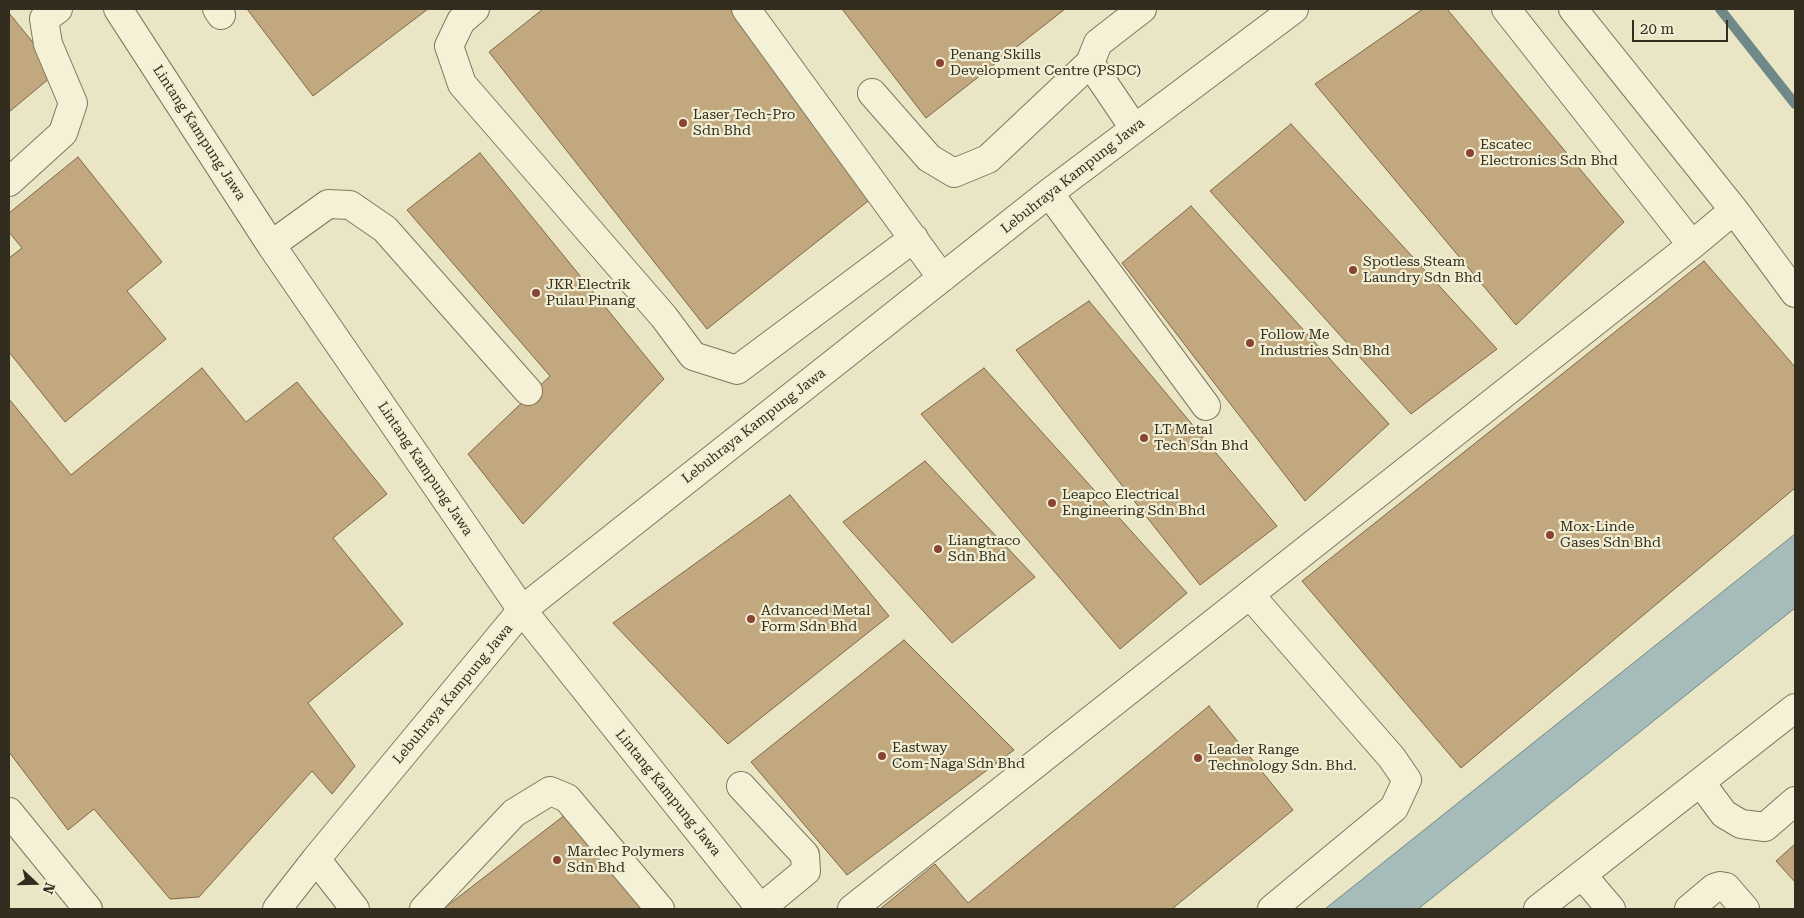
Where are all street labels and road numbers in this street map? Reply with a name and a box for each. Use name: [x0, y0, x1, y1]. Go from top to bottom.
street label: Lintang Kampung Jawa: [149, 62, 249, 204]
street label: Lebuhraya Kampung Jawa: [998, 115, 1148, 237]
street label: Lebuhraya Kampung Jawa: [679, 365, 829, 487]
street label: Lintang Kampung Jawa: [374, 399, 476, 539]
street label: Lebuhraya Kampung Jawa: [389, 621, 517, 767]
street label: Lintang Kampung Jawa: [612, 726, 724, 860]

